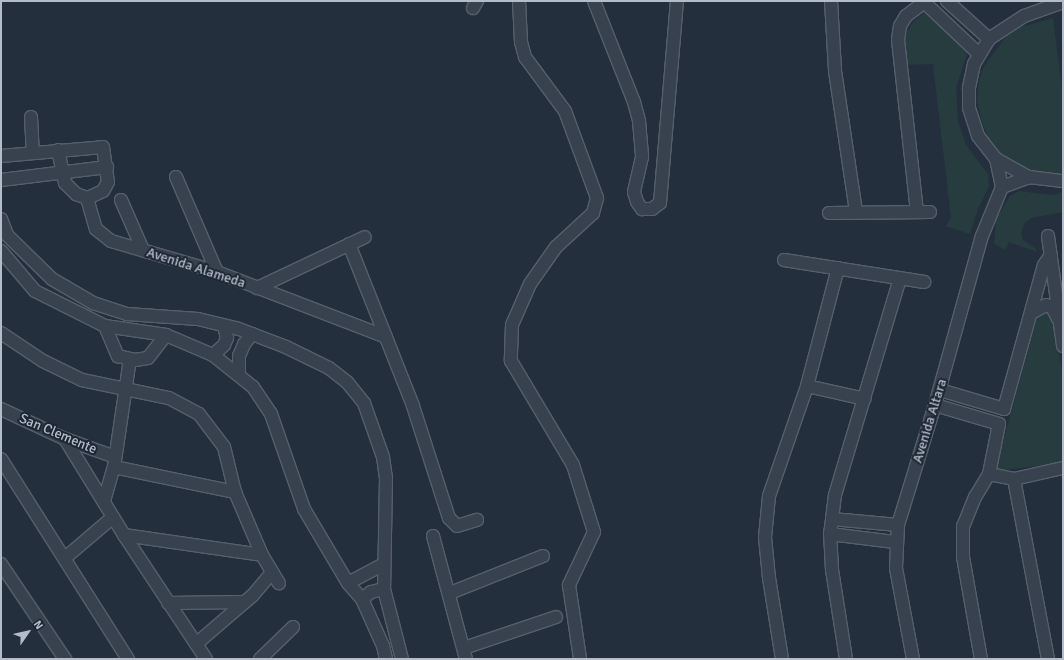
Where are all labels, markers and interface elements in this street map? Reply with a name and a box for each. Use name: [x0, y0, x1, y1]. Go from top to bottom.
street label: Avenida Alameda: [144, 244, 248, 292]
street label: Avenida Altara: [909, 377, 951, 465]
street label: San Clemente: [17, 410, 99, 458]
north arrow: [8, 612, 48, 652]
text: N: [31, 618, 46, 632]

